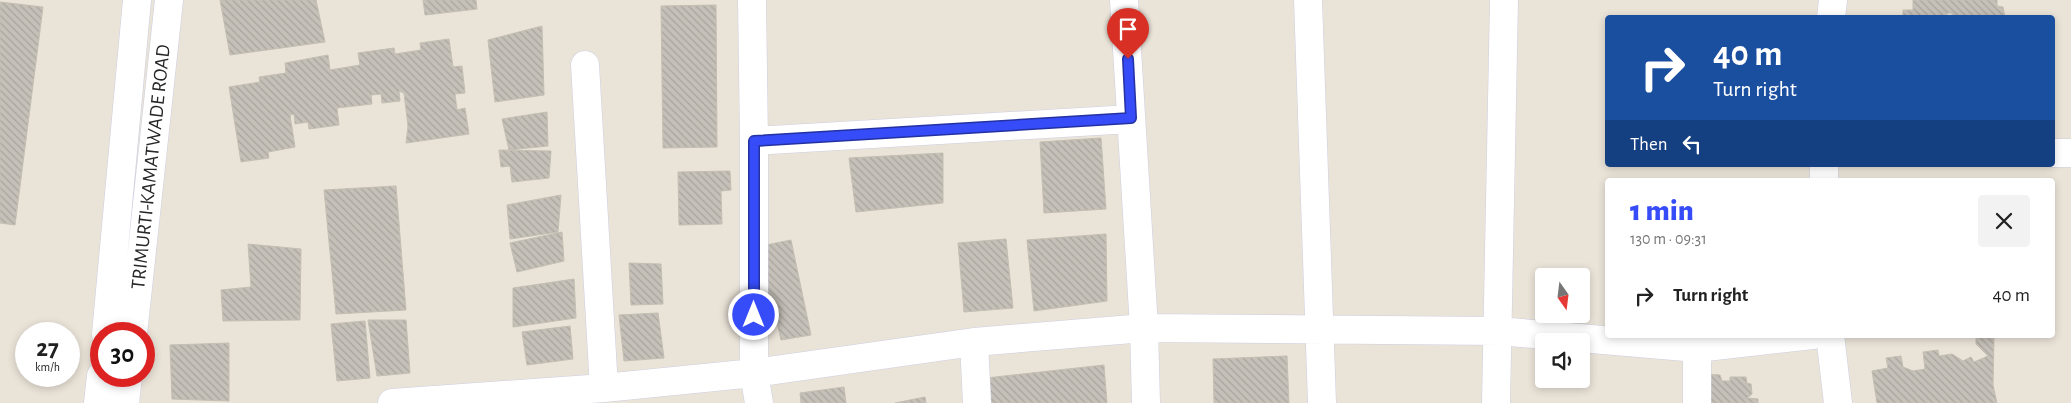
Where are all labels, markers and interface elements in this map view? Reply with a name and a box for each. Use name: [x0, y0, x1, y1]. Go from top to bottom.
pin: [1107, 8, 1149, 59]
icon: arrive: [1114, 15, 1142, 43]
icon: right: [1630, 35, 1695, 100]
text: 40 m: [1713, 37, 1782, 72]
street label: TRIMURTI-KAMATWADE ROAD: [128, 43, 174, 290]
text: Turn right: [1713, 78, 1797, 100]
icon: left: [1678, 130, 1706, 158]
text: Then: [1630, 135, 1668, 154]
button: close: [1978, 195, 2030, 247]
text: 1 min: [1630, 196, 1694, 226]
text: 130 m · 09:31: [1630, 231, 1707, 247]
north arrow: [1535, 268, 1590, 322]
map controls: [1535, 268, 1590, 388]
icon: right: [1630, 282, 1658, 310]
text: Turn right: [1673, 286, 1748, 305]
text: 40 m: [1992, 286, 2030, 305]
position arrow: [727, 288, 779, 340]
speed limit sign: 30: [90, 322, 155, 387]
button: sound: [1535, 333, 1590, 388]
text: 27: [36, 336, 59, 361]
text: km/h: [35, 361, 60, 373]

